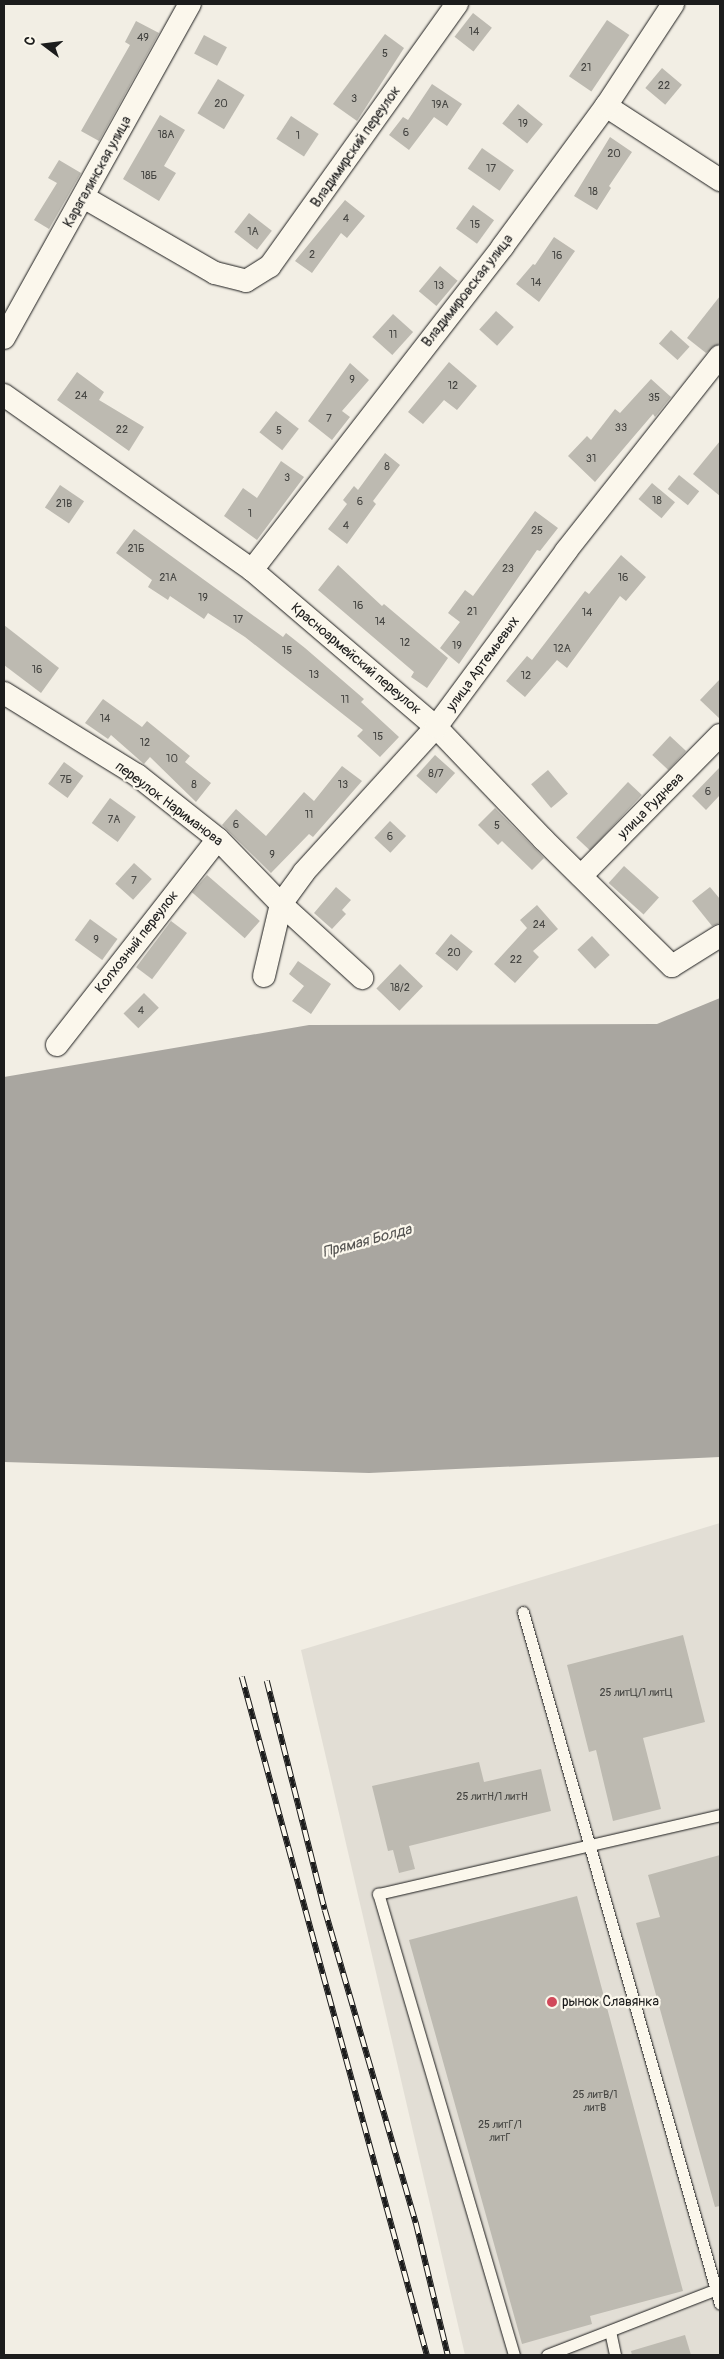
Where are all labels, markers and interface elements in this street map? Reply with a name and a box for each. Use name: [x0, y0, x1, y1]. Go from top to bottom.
north arrow: [20, 20, 70, 70]
house number: 14: [469, 25, 479, 39]
house number: 49: [137, 31, 149, 45]
text: С: [21, 35, 39, 47]
house number: 5: [382, 47, 388, 61]
house number: 21: [581, 61, 591, 75]
house number: 22: [658, 79, 670, 93]
street label: Владимирский переулок: [308, 83, 404, 211]
house number: 3: [351, 92, 357, 106]
house number: 20: [214, 97, 228, 111]
house number: 19А: [431, 98, 449, 112]
street label: Карагалинская улица: [60, 113, 136, 231]
house number: 19: [518, 117, 528, 131]
house number: 6: [403, 126, 409, 140]
house number: 18А: [158, 128, 174, 142]
house number: 1: [296, 129, 300, 143]
house number: 20: [607, 147, 621, 161]
house number: 17: [486, 162, 496, 176]
house number: 18Б: [141, 169, 157, 183]
house number: 18: [588, 185, 598, 199]
house number: 4: [343, 212, 349, 226]
house number: 15: [470, 218, 480, 232]
house number: 1А: [247, 225, 259, 239]
street label: Владимировская улица: [419, 231, 517, 351]
house number: 2: [309, 248, 315, 262]
house number: 16: [552, 249, 562, 263]
house number: 14: [531, 276, 541, 290]
house number: 13: [434, 279, 444, 293]
house number: 11: [389, 328, 397, 342]
house number: 9: [349, 373, 355, 387]
house number: 12: [448, 379, 458, 393]
house number: 24: [75, 389, 87, 403]
house number: 35: [648, 391, 660, 405]
house number: 7: [326, 412, 332, 426]
house number: 33: [615, 421, 627, 435]
house number: 22: [116, 423, 128, 437]
house number: 5: [276, 424, 282, 438]
house number: 31: [586, 452, 596, 466]
house number: 8: [384, 460, 390, 474]
house number: 3: [284, 471, 290, 485]
house number: 18: [652, 494, 662, 508]
house number: 6: [357, 495, 363, 509]
house number: 21В: [56, 497, 72, 511]
house number: 1: [248, 507, 252, 521]
house number: 4: [343, 519, 349, 533]
house number: 25: [531, 524, 543, 538]
house number: 21Б: [127, 542, 145, 556]
house number: 23: [502, 562, 514, 576]
house number: 21А: [159, 571, 177, 585]
house number: 16: [618, 571, 628, 585]
house number: 19: [198, 591, 208, 605]
house number: 16: [353, 599, 363, 613]
street label: Красноармейский переулок: [288, 600, 424, 718]
house number: 21: [467, 605, 477, 619]
house number: 14: [582, 606, 592, 620]
house number: 17: [233, 613, 243, 627]
street label: улица Артемьевых: [443, 613, 523, 715]
house number: 14: [375, 615, 385, 629]
house number: 12: [400, 636, 410, 650]
house number: 19: [452, 639, 462, 653]
house number: 12А: [553, 642, 571, 656]
house number: 15: [282, 644, 292, 658]
house number: 16: [32, 663, 42, 677]
house number: 13: [309, 668, 319, 682]
house number: 12: [521, 669, 531, 683]
house number: 11: [341, 693, 349, 707]
house number: 14: [100, 712, 110, 726]
house number: 15: [373, 730, 383, 744]
house number: 12: [140, 736, 150, 750]
house number: 10: [166, 752, 178, 766]
street label: переулок Нариманова: [112, 758, 226, 850]
house number: 8/7: [428, 767, 444, 781]
street label: улица Руднева: [614, 769, 688, 843]
house number: 7Б: [60, 773, 72, 787]
house number: 8: [191, 778, 197, 792]
house number: 13: [338, 778, 348, 792]
house number: 6: [705, 785, 711, 799]
house number: 11: [305, 808, 313, 822]
house number: 7А: [108, 813, 120, 827]
house number: 6: [233, 818, 239, 832]
house number: 5: [494, 819, 500, 833]
house number: 6: [387, 830, 393, 844]
house number: 9: [269, 848, 275, 862]
house number: 7: [131, 874, 137, 888]
street label: Колхозный переулок: [92, 887, 182, 997]
house number: 24: [533, 918, 545, 932]
house number: 9: [93, 933, 99, 947]
house number: 20: [447, 946, 461, 960]
house number: 22: [510, 953, 522, 967]
house number: 18/2: [390, 981, 410, 995]
house number: 4: [138, 1004, 144, 1018]
water label: Прямая Болда: [321, 1221, 413, 1261]
house number: 25 литЦ/1 литЦ: [599, 1686, 673, 1700]
house number: 25 литН/1 литН: [456, 1790, 528, 1804]
place label: рынок Славянка: [562, 1994, 659, 2010]
marker: рынок Славянка: [546, 1996, 558, 2008]
house number: 25 литВ/1 литВ: [572, 2089, 618, 2115]
house number: 25 литГ/1 литГ: [478, 2119, 522, 2145]

